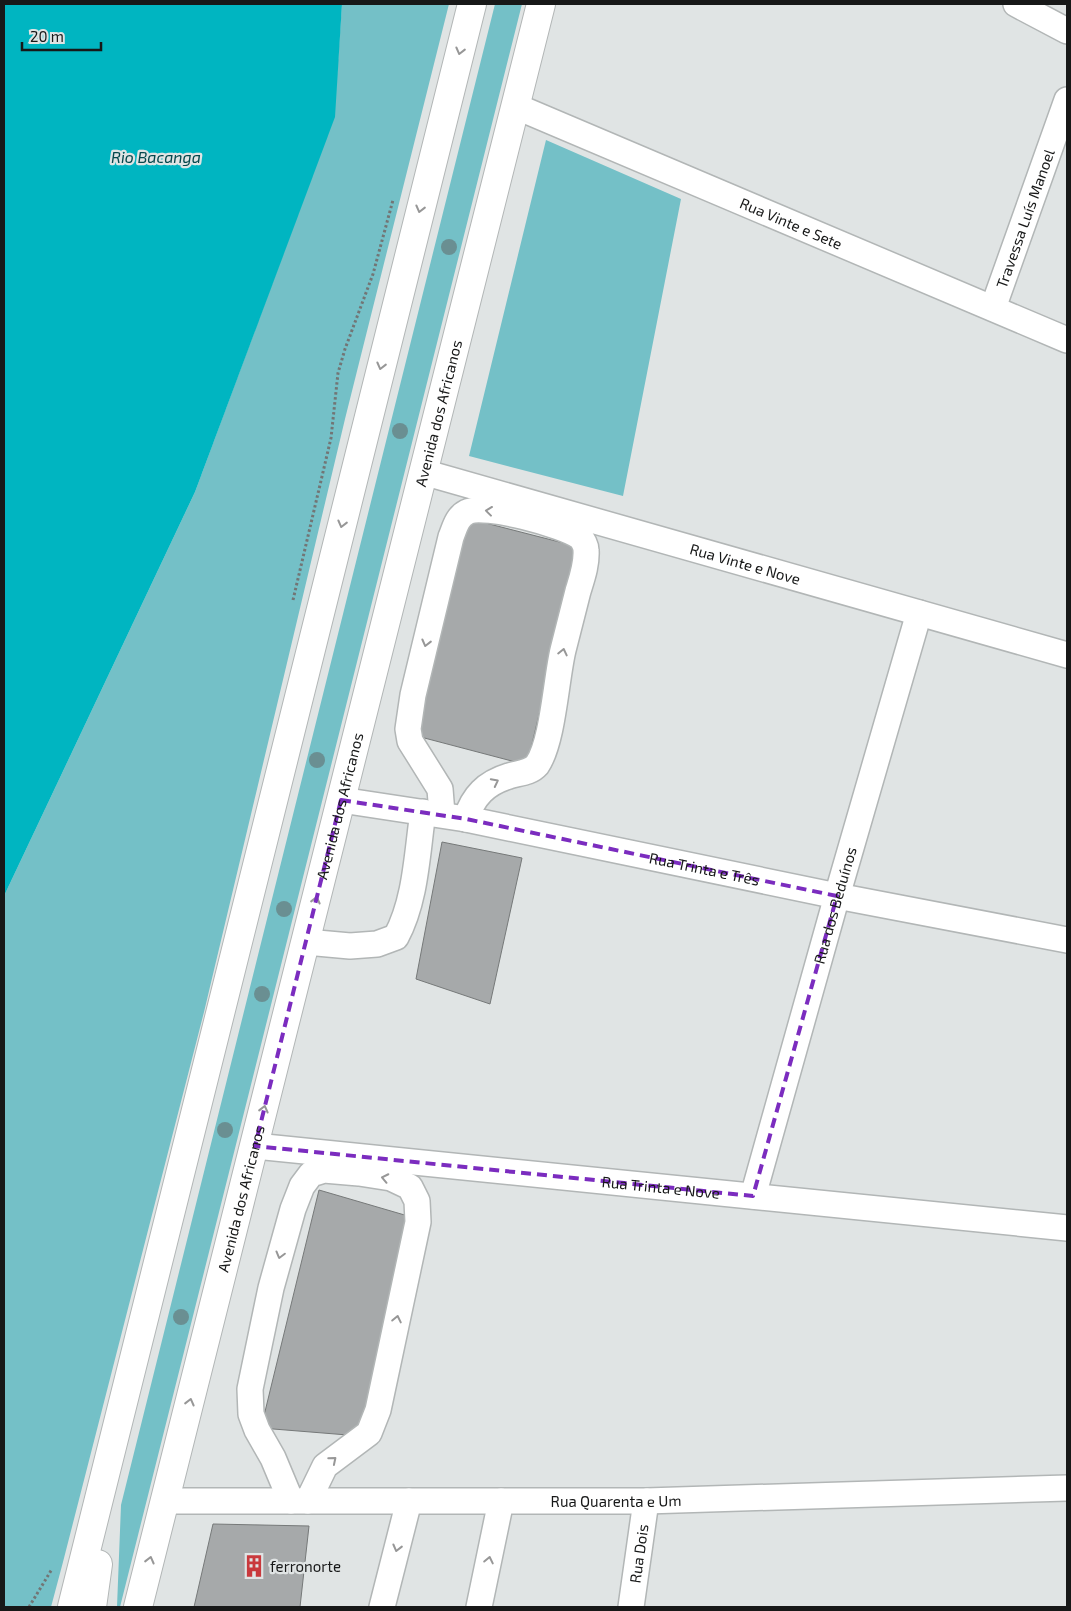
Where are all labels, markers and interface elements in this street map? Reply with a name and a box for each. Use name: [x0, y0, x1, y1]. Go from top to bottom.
scale bar: [22, 20, 101, 52]
text: 20 m: [30, 27, 64, 45]
one-way arrow: [455, 47, 466, 56]
street label: Travessa Luís Manoel: [992, 146, 1058, 291]
water label: Rio Bacanga: [111, 147, 201, 166]
street label: Rua Vinte e Sete: [737, 193, 845, 253]
one-way arrow: [416, 204, 426, 212]
street label: Avenida dos Africanos: [411, 338, 465, 488]
one-way arrow: [376, 362, 387, 371]
one-way arrow: [484, 506, 492, 517]
one-way arrow: [337, 520, 348, 529]
street label: Rua Vinte e Nove: [688, 539, 803, 588]
one-way arrow: [421, 639, 432, 648]
one-way arrow: [557, 647, 568, 656]
street label: Avenida dos Africanos: [312, 731, 366, 881]
one-way arrow: [490, 778, 499, 788]
street label: Rua dos Beduínos: [809, 845, 860, 966]
street label: Rua Trinta e Três: [648, 848, 761, 889]
one-way arrow: [310, 896, 321, 905]
one-way arrow: [258, 1105, 269, 1113]
street label: Avenida dos Africanos: [214, 1124, 268, 1274]
street label: Rua Trinta e Nove: [601, 1172, 721, 1202]
one-way arrow: [381, 1173, 390, 1183]
one-way arrow: [276, 1250, 286, 1258]
one-way arrow: [391, 1314, 402, 1323]
one-way arrow: [184, 1398, 195, 1407]
one-way arrow: [328, 1456, 337, 1465]
street label: Rua Quarenta e Um: [551, 1491, 682, 1511]
street label: Rua Dois: [625, 1523, 652, 1584]
one-way arrow: [392, 1544, 403, 1553]
building icon: ferronorte: [241, 1553, 267, 1579]
one-way arrow: [483, 1555, 494, 1564]
one-way arrow: [145, 1556, 155, 1564]
place label: ferronorte: [270, 1557, 341, 1575]

